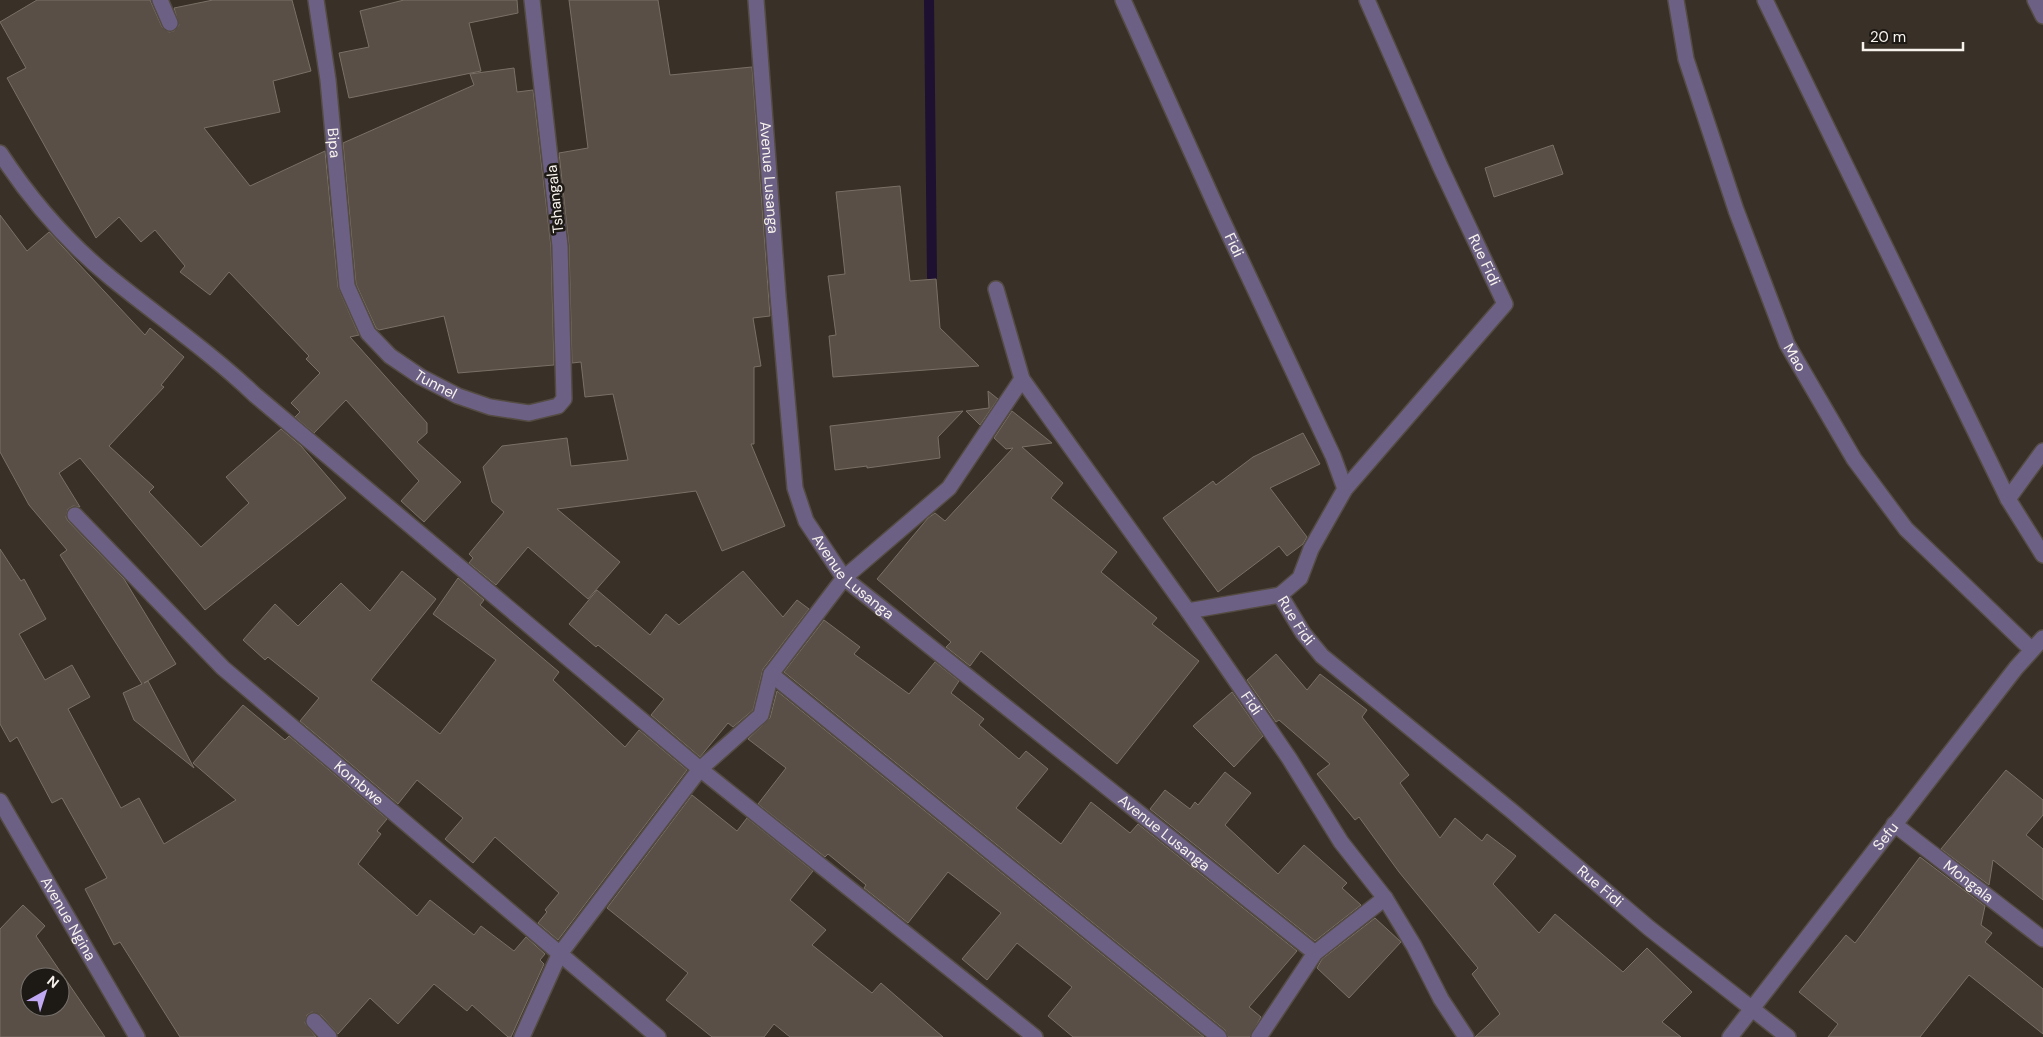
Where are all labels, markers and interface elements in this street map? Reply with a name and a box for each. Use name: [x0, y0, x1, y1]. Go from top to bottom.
scale bar: [1863, 20, 1963, 52]
text: 20 m: [1870, 27, 1906, 47]
street label: Avenue Lusanga: [755, 121, 783, 234]
street label: Bipa: [322, 127, 345, 159]
street label: Tshangala: [541, 164, 569, 234]
street label: Fidi: [1220, 230, 1248, 260]
street label: Rue Fidi: [1463, 231, 1505, 289]
street label: Mao: [1779, 340, 1811, 376]
street label: Tunnel: [410, 365, 460, 404]
street label: Avenue Lusanga: [807, 530, 898, 624]
street label: Rue Fidi: [1273, 592, 1319, 650]
street label: Fidi: [1236, 688, 1267, 719]
street label: Kombwe: [330, 756, 388, 810]
street label: Avenue Lusanga: [1114, 790, 1214, 876]
street label: Sefu: [1868, 818, 1903, 855]
street label: Mongala: [1939, 856, 1998, 907]
street label: Rue Fidi: [1573, 861, 1627, 912]
street label: Avenue Ngina: [36, 873, 101, 964]
north arrow: [20, 967, 70, 1017]
text: N: [44, 972, 63, 992]

